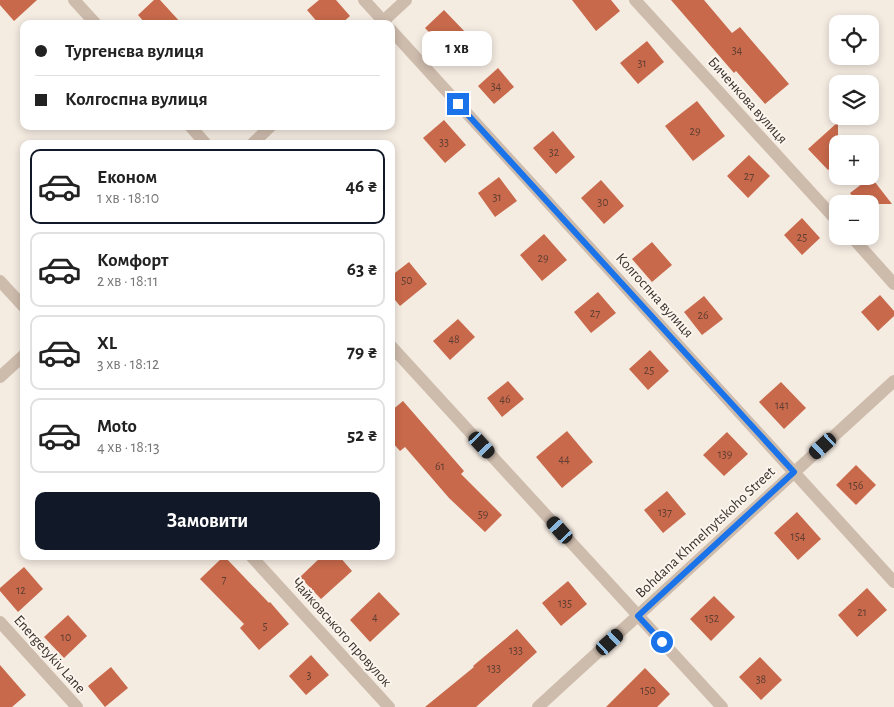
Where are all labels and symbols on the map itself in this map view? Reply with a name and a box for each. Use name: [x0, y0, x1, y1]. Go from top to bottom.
callout: 1 хв: [423, 32, 493, 66]
house number: 34: [732, 44, 743, 56]
street label: Биченкова вулиця: [705, 54, 790, 147]
house number: 31: [637, 57, 647, 69]
house number: 34: [491, 80, 502, 92]
route end: [447, 93, 469, 115]
house number: 29: [689, 125, 701, 137]
house number: 33: [439, 136, 449, 148]
house number: 32: [549, 146, 560, 158]
house number: 27: [744, 170, 754, 182]
house number: 31: [492, 191, 502, 203]
house number: 30: [597, 196, 609, 208]
house number: 25: [797, 231, 807, 243]
street label: Колгоспна вулиця: [613, 250, 696, 341]
house number: 29: [537, 252, 549, 264]
house number: 50: [401, 274, 413, 286]
house number: 27: [590, 307, 600, 319]
house number: 26: [697, 309, 709, 321]
house number: 48: [448, 333, 460, 345]
house number: 25: [644, 364, 654, 376]
house number: 46: [499, 393, 511, 405]
house number: 141: [775, 399, 789, 411]
car: [466, 429, 497, 461]
car: [806, 430, 839, 462]
house number: 139: [718, 448, 733, 460]
house number: 44: [558, 453, 570, 465]
house number: 61: [435, 460, 445, 472]
street label: Bohdana Khmelnytskoho Street: [633, 464, 778, 601]
house number: 156: [849, 479, 864, 491]
house number: 137: [658, 506, 672, 518]
house number: 59: [478, 508, 489, 520]
car: [544, 514, 575, 546]
house number: 154: [791, 530, 806, 542]
house number: 7: [221, 573, 227, 585]
street label: Чайковського провулок: [289, 575, 394, 690]
house number: 12: [16, 584, 26, 596]
house number: 135: [558, 597, 572, 609]
house number: 21: [857, 606, 867, 618]
house number: 4: [372, 611, 378, 623]
house number: 152: [705, 612, 720, 624]
street label: Energetykiv Lane: [11, 613, 88, 696]
house number: 5: [262, 620, 268, 632]
car: [593, 626, 626, 658]
house number: 10: [61, 631, 71, 643]
route start: [651, 631, 673, 653]
house number: 133: [509, 644, 523, 656]
house number: 133: [487, 662, 501, 674]
house number: 3: [307, 669, 312, 681]
house number: 38: [756, 673, 767, 685]
house number: 150: [640, 684, 656, 696]

